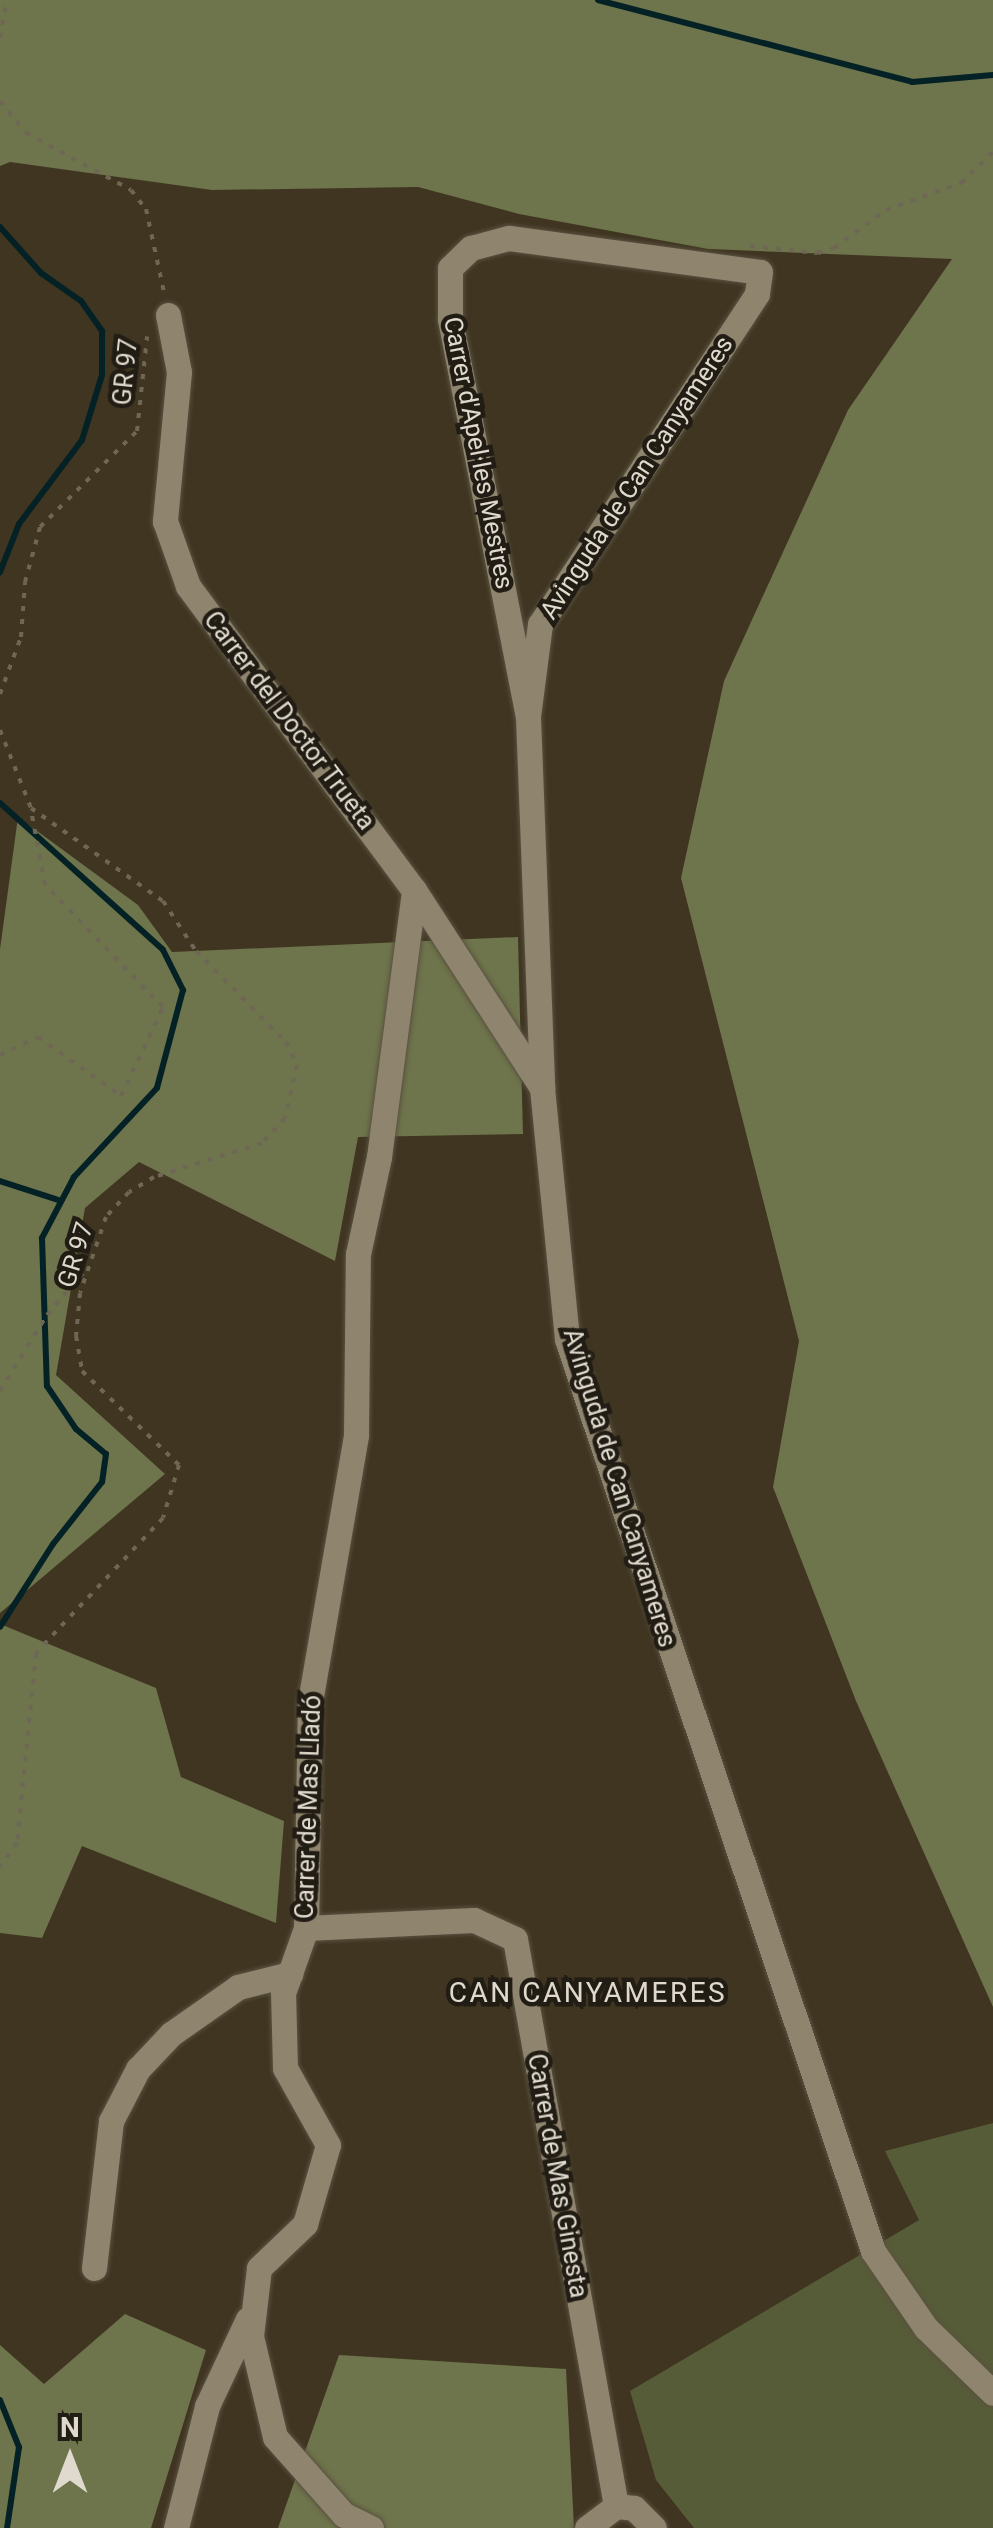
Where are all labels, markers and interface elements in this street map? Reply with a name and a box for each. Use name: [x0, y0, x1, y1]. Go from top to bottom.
street label: Carrer d'Apel·les Mestres: [437, 314, 519, 592]
street label: Avinguda de Can Canyameres: [534, 331, 740, 625]
street label: GR 97: [108, 337, 144, 407]
street label: Carrer del Doctor Trueta: [197, 606, 381, 836]
street label: GR 97: [52, 1219, 100, 1291]
street label: Avinguda de Can Canyameres: [556, 1325, 682, 1651]
street label: Carrer de Mas Lladó: [290, 1694, 328, 1920]
district label: CAN CANYAMERES: [449, 1976, 727, 2010]
street label: Carrer de Mas Ginesta: [521, 2052, 593, 2300]
north arrow: [20, 2408, 120, 2508]
text: N: [60, 2411, 80, 2444]

